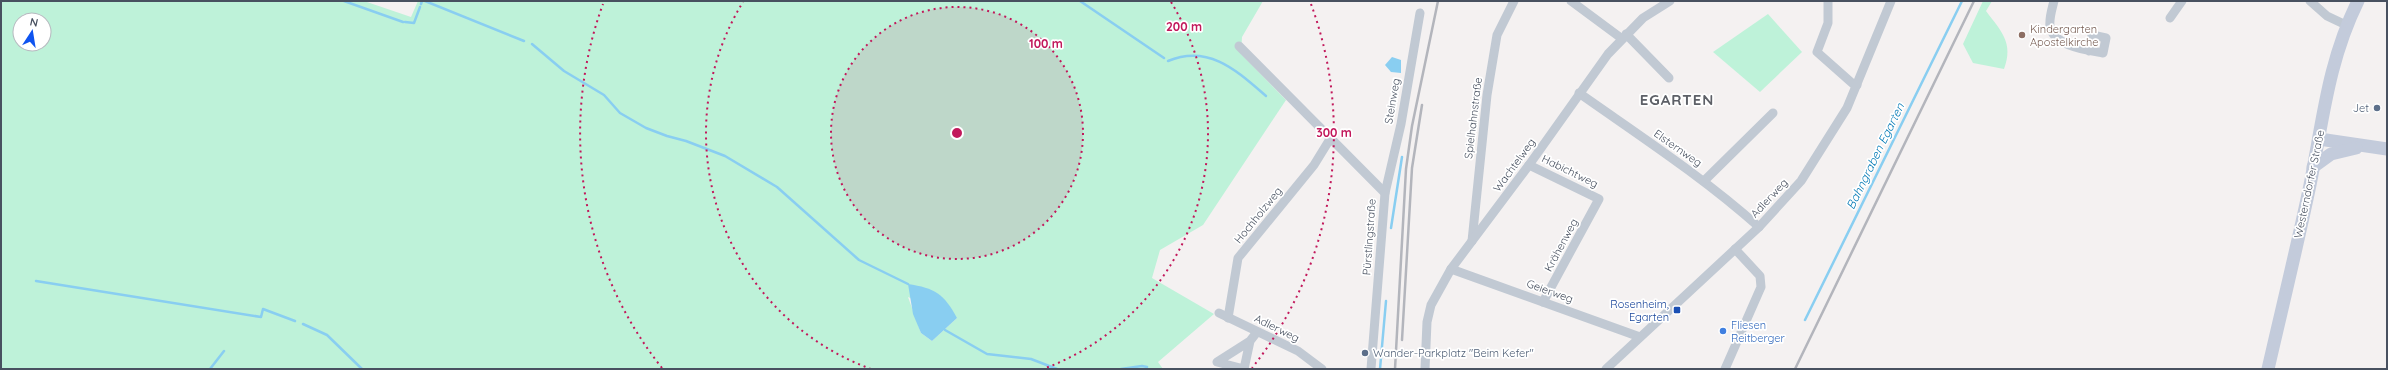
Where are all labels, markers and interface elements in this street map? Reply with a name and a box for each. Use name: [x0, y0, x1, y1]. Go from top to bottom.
north arrow: [12, 12, 52, 52]
text: N: [29, 15, 39, 30]
text: 200 m: [1166, 19, 1202, 34]
place label: Kindergarten Apostelkirche: [2030, 22, 2098, 49]
marker: Kindergarten Apostelkirche: [2017, 30, 2027, 40]
text: 100 m: [1029, 36, 1063, 51]
street label: Spielhahnstraße: [1461, 76, 1485, 160]
street label: Steinweg: [1381, 77, 1403, 125]
district label: EGARTEN: [1640, 90, 1714, 109]
water label: Bahngraben Egarten: [1843, 100, 1908, 211]
place label: Jet: [2353, 101, 2369, 115]
marker: Jet: [2372, 103, 2382, 113]
text: 300 m: [1316, 125, 1352, 140]
centre of rings: [950, 126, 964, 140]
street label: Elsternweg: [1651, 126, 1705, 170]
street label: Westerndorfer Straße: [2291, 129, 2327, 239]
street label: Wachtelweg: [1490, 136, 1538, 194]
street label: Habichtweg: [1540, 151, 1600, 191]
street label: Adlerweg: [1747, 175, 1791, 221]
street label: Hochholzweg: [1231, 184, 1285, 246]
street label: Pürstlingstraße: [1359, 198, 1379, 276]
street label: Krähenweg: [1541, 216, 1581, 274]
street label: Geierweg: [1525, 276, 1575, 306]
place label: Rosenheim, Egarten: [1610, 297, 1669, 324]
marker: Rosenheim, Egarten: [1672, 305, 1682, 315]
street label: Adlerweg: [1252, 311, 1302, 345]
place label: Fliesen Reitberger: [1731, 318, 1785, 345]
marker: Fliesen Reitberger: [1718, 326, 1728, 336]
place label: Wander-Parkplatz "Beim Kefer": [1373, 346, 1534, 360]
marker: Wander-Parkplatz "Beim Kefer": [1360, 348, 1370, 358]

